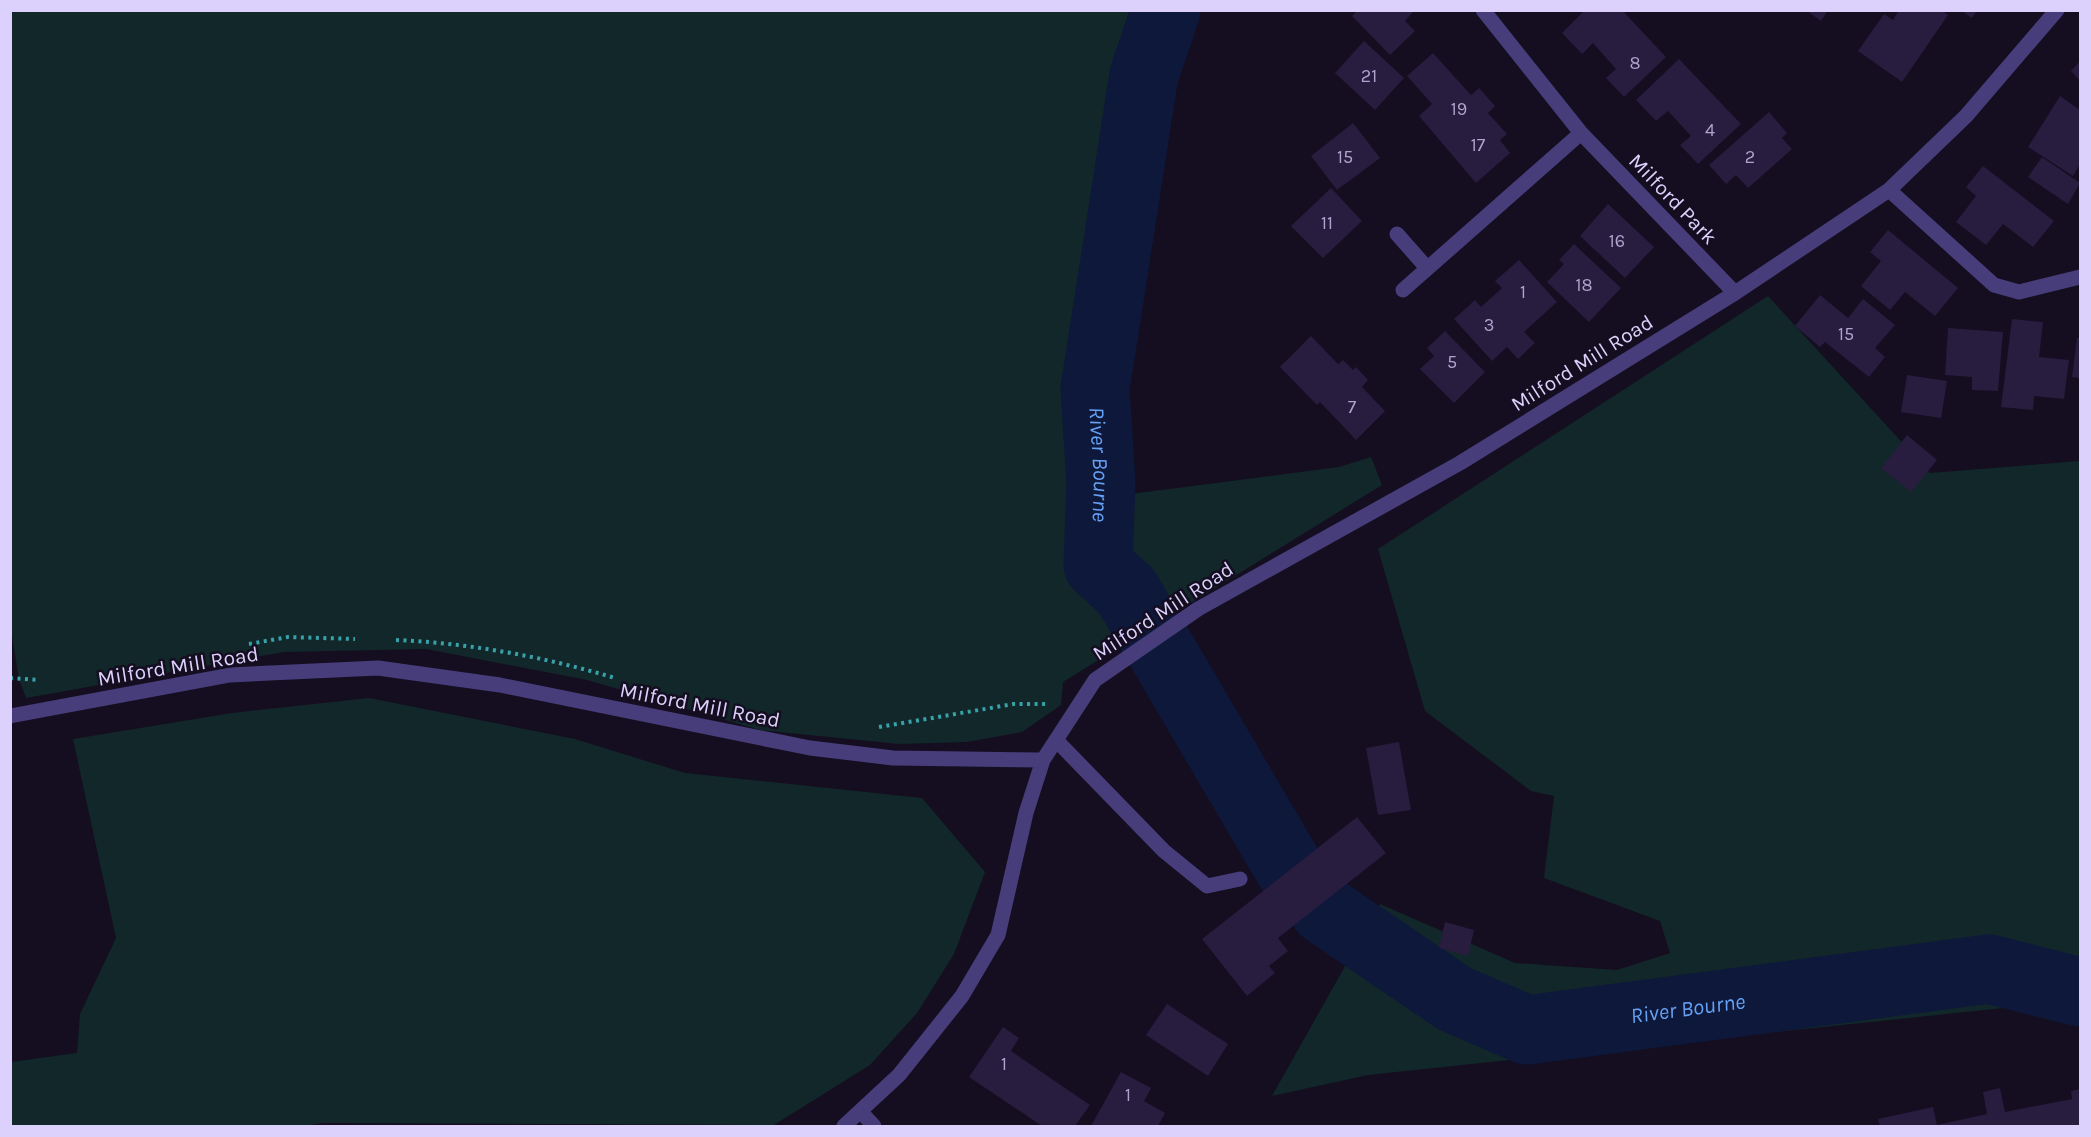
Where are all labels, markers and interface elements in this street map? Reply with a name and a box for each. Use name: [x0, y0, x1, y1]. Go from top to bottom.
house number: 8: [1629, 52, 1641, 74]
house number: 21: [1361, 65, 1377, 87]
house number: 19: [1451, 98, 1467, 120]
house number: 4: [1705, 119, 1715, 141]
house number: 17: [1471, 134, 1486, 156]
house number: 15: [1337, 146, 1353, 168]
house number: 2: [1745, 146, 1755, 168]
street label: Milford Park: [1624, 149, 1722, 249]
house number: 11: [1321, 212, 1333, 234]
house number: 16: [1609, 230, 1625, 252]
house number: 18: [1575, 274, 1593, 296]
house number: 1: [1520, 281, 1526, 303]
street label: Milford Mill Road: [1507, 310, 1657, 416]
house number: 3: [1484, 314, 1494, 336]
house number: 15: [1838, 323, 1854, 345]
house number: 5: [1447, 351, 1457, 373]
house number: 7: [1348, 396, 1357, 418]
water label: River Bourne: [1083, 406, 1114, 522]
street label: Milford Mill Road: [1088, 557, 1238, 665]
street label: Milford Mill Road: [96, 641, 260, 691]
street label: Milford Mill Road: [618, 678, 782, 732]
water label: River Bourne: [1629, 988, 1747, 1029]
house number: 1: [1001, 1053, 1007, 1075]
house number: 1: [1125, 1084, 1131, 1106]

